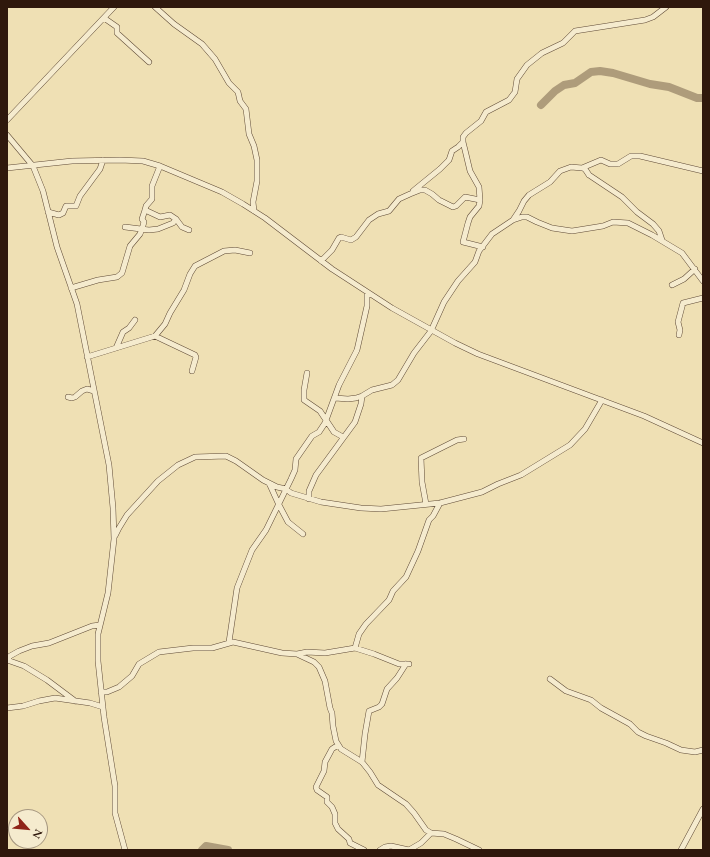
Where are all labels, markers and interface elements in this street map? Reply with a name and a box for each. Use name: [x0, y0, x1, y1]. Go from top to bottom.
north arrow: [8, 809, 48, 849]
text: N: [30, 827, 46, 841]

